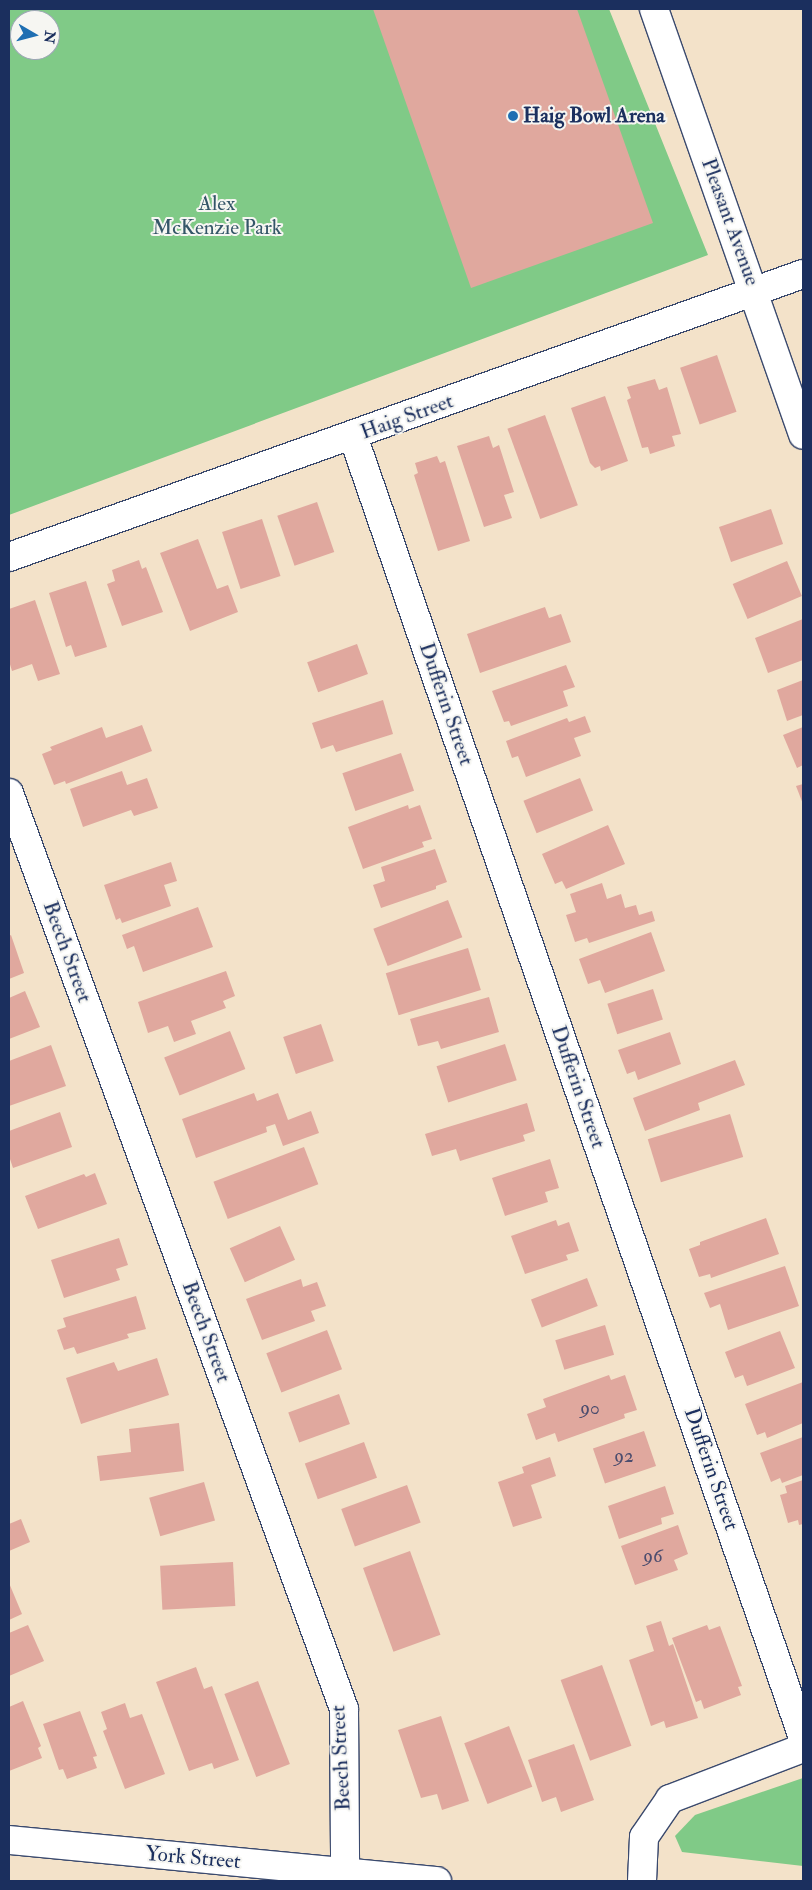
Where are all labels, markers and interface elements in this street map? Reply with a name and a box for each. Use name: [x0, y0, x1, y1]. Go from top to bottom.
north arrow: [10, 10, 60, 60]
text: N: [40, 30, 59, 44]
place label: Haig Bowl Arena: [523, 103, 665, 129]
marker: Haig Bowl Arena: [507, 110, 519, 122]
street label: Pleasant Avenue: [695, 155, 765, 289]
park label: Alex McKenzie Park: [152, 191, 282, 241]
street label: Haig Street: [357, 389, 457, 445]
street label: Dufferin Street: [413, 639, 479, 769]
street label: Beech Street: [37, 898, 97, 1006]
street label: Dufferin Street: [545, 1022, 611, 1152]
street label: Beech Street: [176, 1278, 236, 1386]
house number: 90: [580, 1398, 600, 1420]
street label: Dufferin Street: [678, 1404, 744, 1534]
house number: 92: [614, 1446, 634, 1468]
house number: 96: [643, 1546, 663, 1568]
street label: Beech Street: [326, 1704, 356, 1812]
street label: York Street: [144, 1841, 242, 1875]

